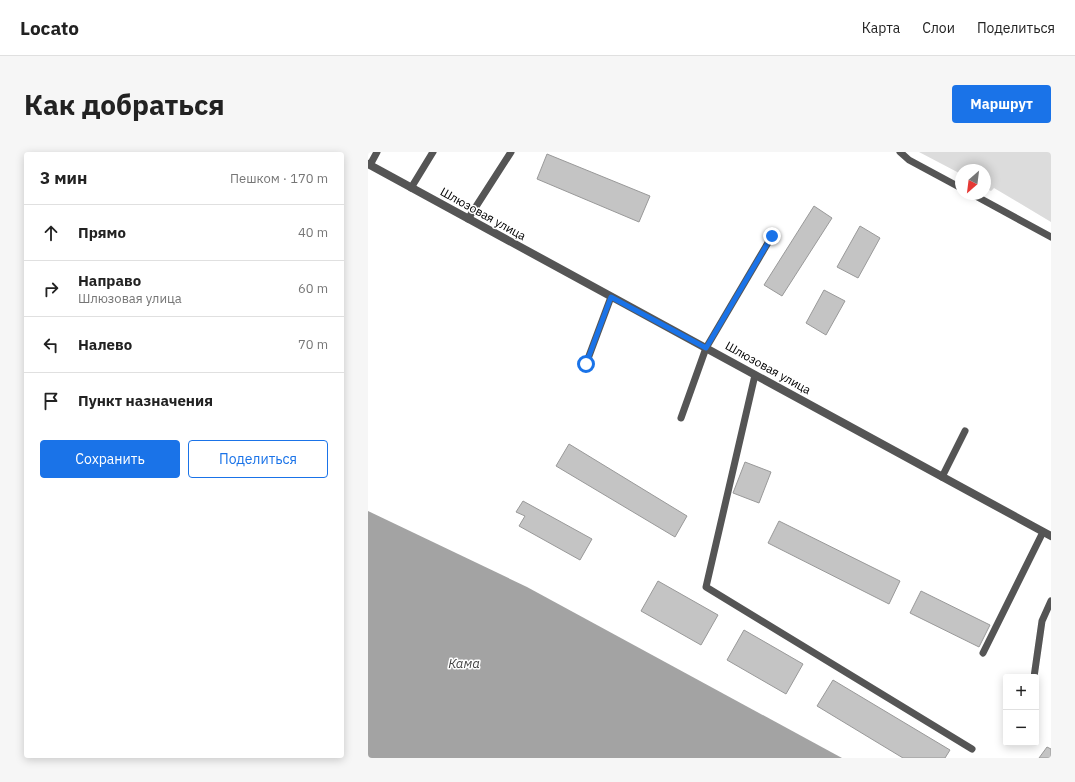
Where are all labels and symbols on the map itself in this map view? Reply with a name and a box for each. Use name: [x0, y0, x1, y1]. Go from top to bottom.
north arrow: [955, 164, 991, 200]
street label: Шлюзовая улица: [438, 184, 529, 244]
route end: [763, 227, 781, 245]
street label: Шлюзовая улица: [723, 338, 814, 398]
route start: [577, 355, 595, 373]
water label: Кама: [448, 655, 480, 672]

